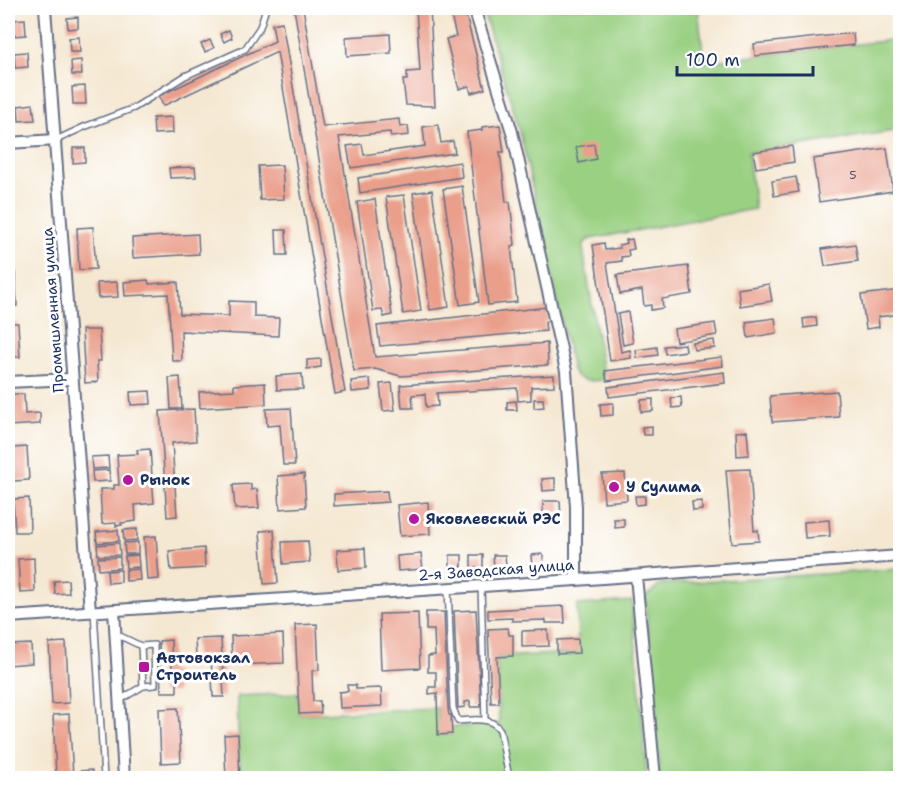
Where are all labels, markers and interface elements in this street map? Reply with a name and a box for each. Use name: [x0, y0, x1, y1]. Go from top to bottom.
scale bar: [677, 39, 814, 77]
text: 100 m: [686, 48, 740, 72]
house number: 5: [849, 167, 857, 183]
street label: Промышленная улица: [37, 226, 69, 393]
place label: Рынок: [140, 470, 191, 490]
marker: Рынок: [121, 473, 135, 487]
place label: У Сулима: [626, 477, 702, 497]
marker: У Сулима: [607, 480, 621, 494]
place label: Яковлевский РЭС: [426, 509, 561, 529]
marker: Яковлевский РЭС: [407, 512, 421, 526]
street label: 2-я Заводская улица: [417, 555, 575, 585]
place label: Автовокзал Строитель: [156, 648, 250, 685]
marker: Автовокзал Строитель: [137, 660, 151, 674]

